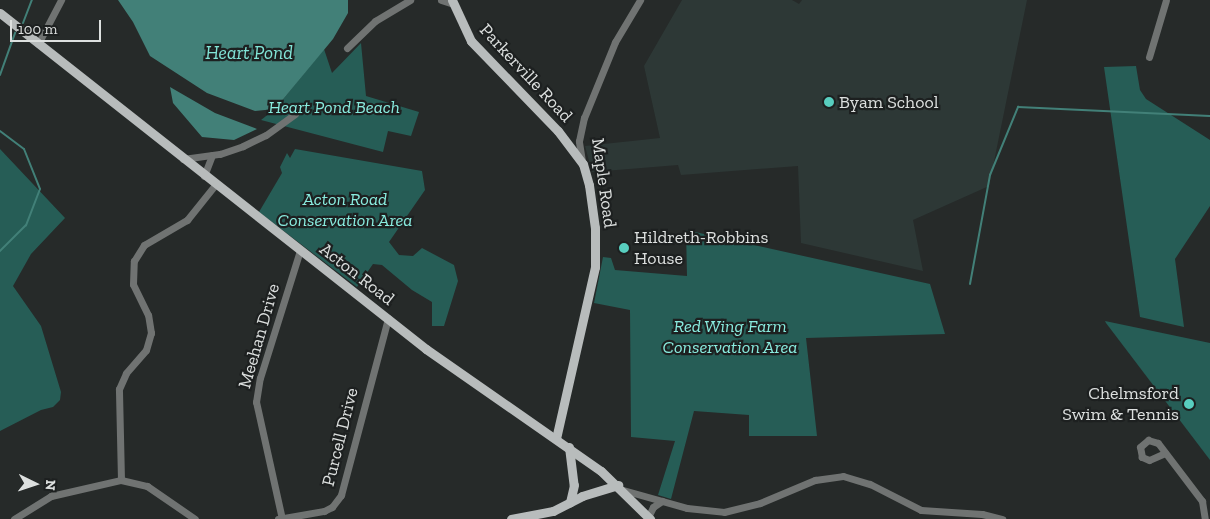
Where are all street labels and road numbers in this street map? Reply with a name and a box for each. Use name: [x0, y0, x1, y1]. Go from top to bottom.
street label: Parkerville Road: [475, 19, 577, 127]
street label: Maple Road: [587, 137, 621, 229]
street label: Acton Road: [315, 238, 399, 310]
street label: Meehan Drive: [234, 281, 284, 391]
street label: Purcell Drive: [317, 385, 363, 489]

